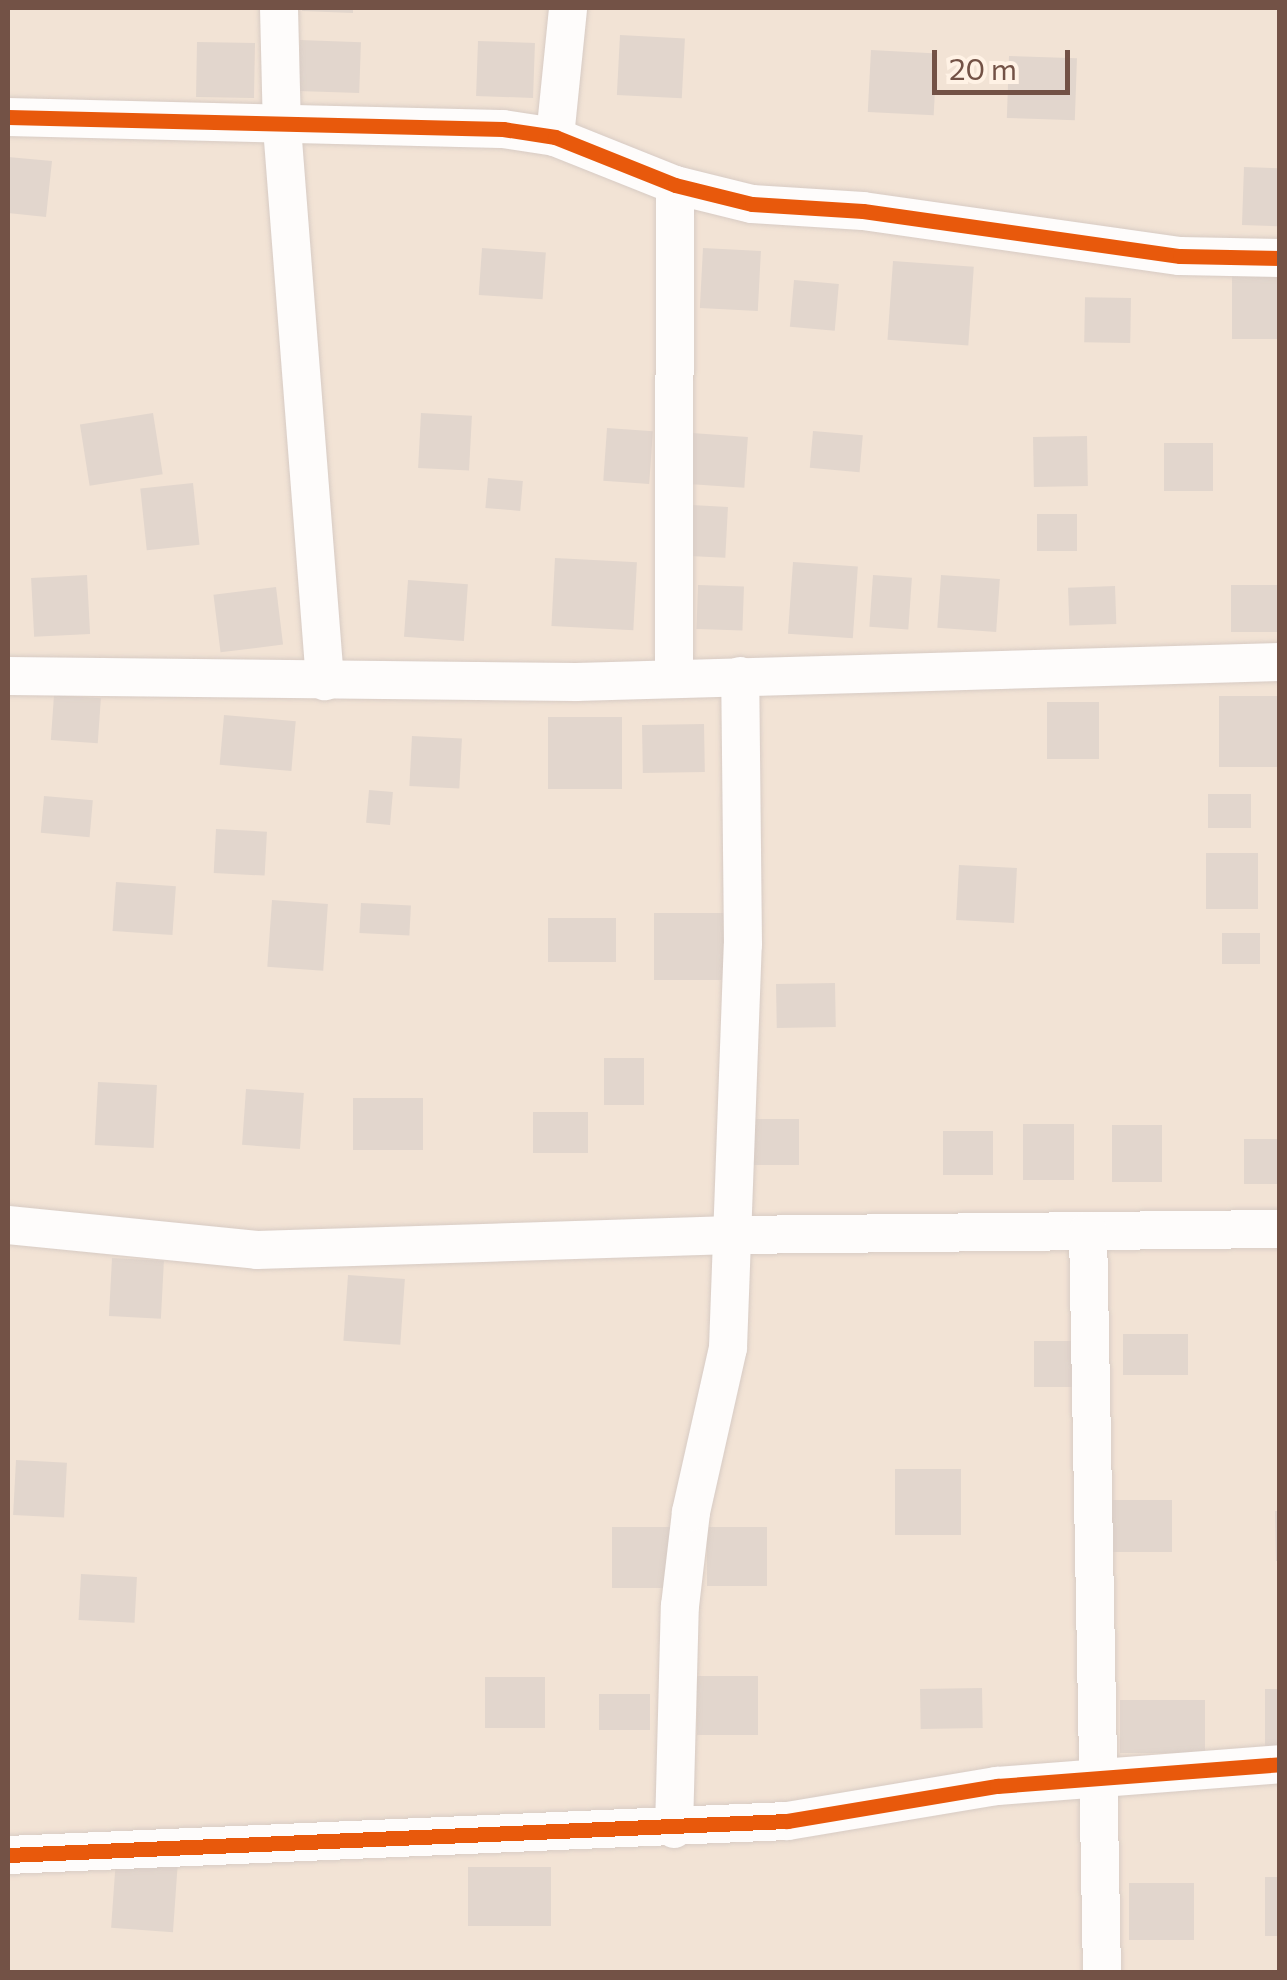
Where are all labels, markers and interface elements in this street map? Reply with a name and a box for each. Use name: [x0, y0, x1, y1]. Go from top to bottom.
scale bar: [937, 30, 1074, 92]
text: 20 m: [949, 49, 1017, 86]

